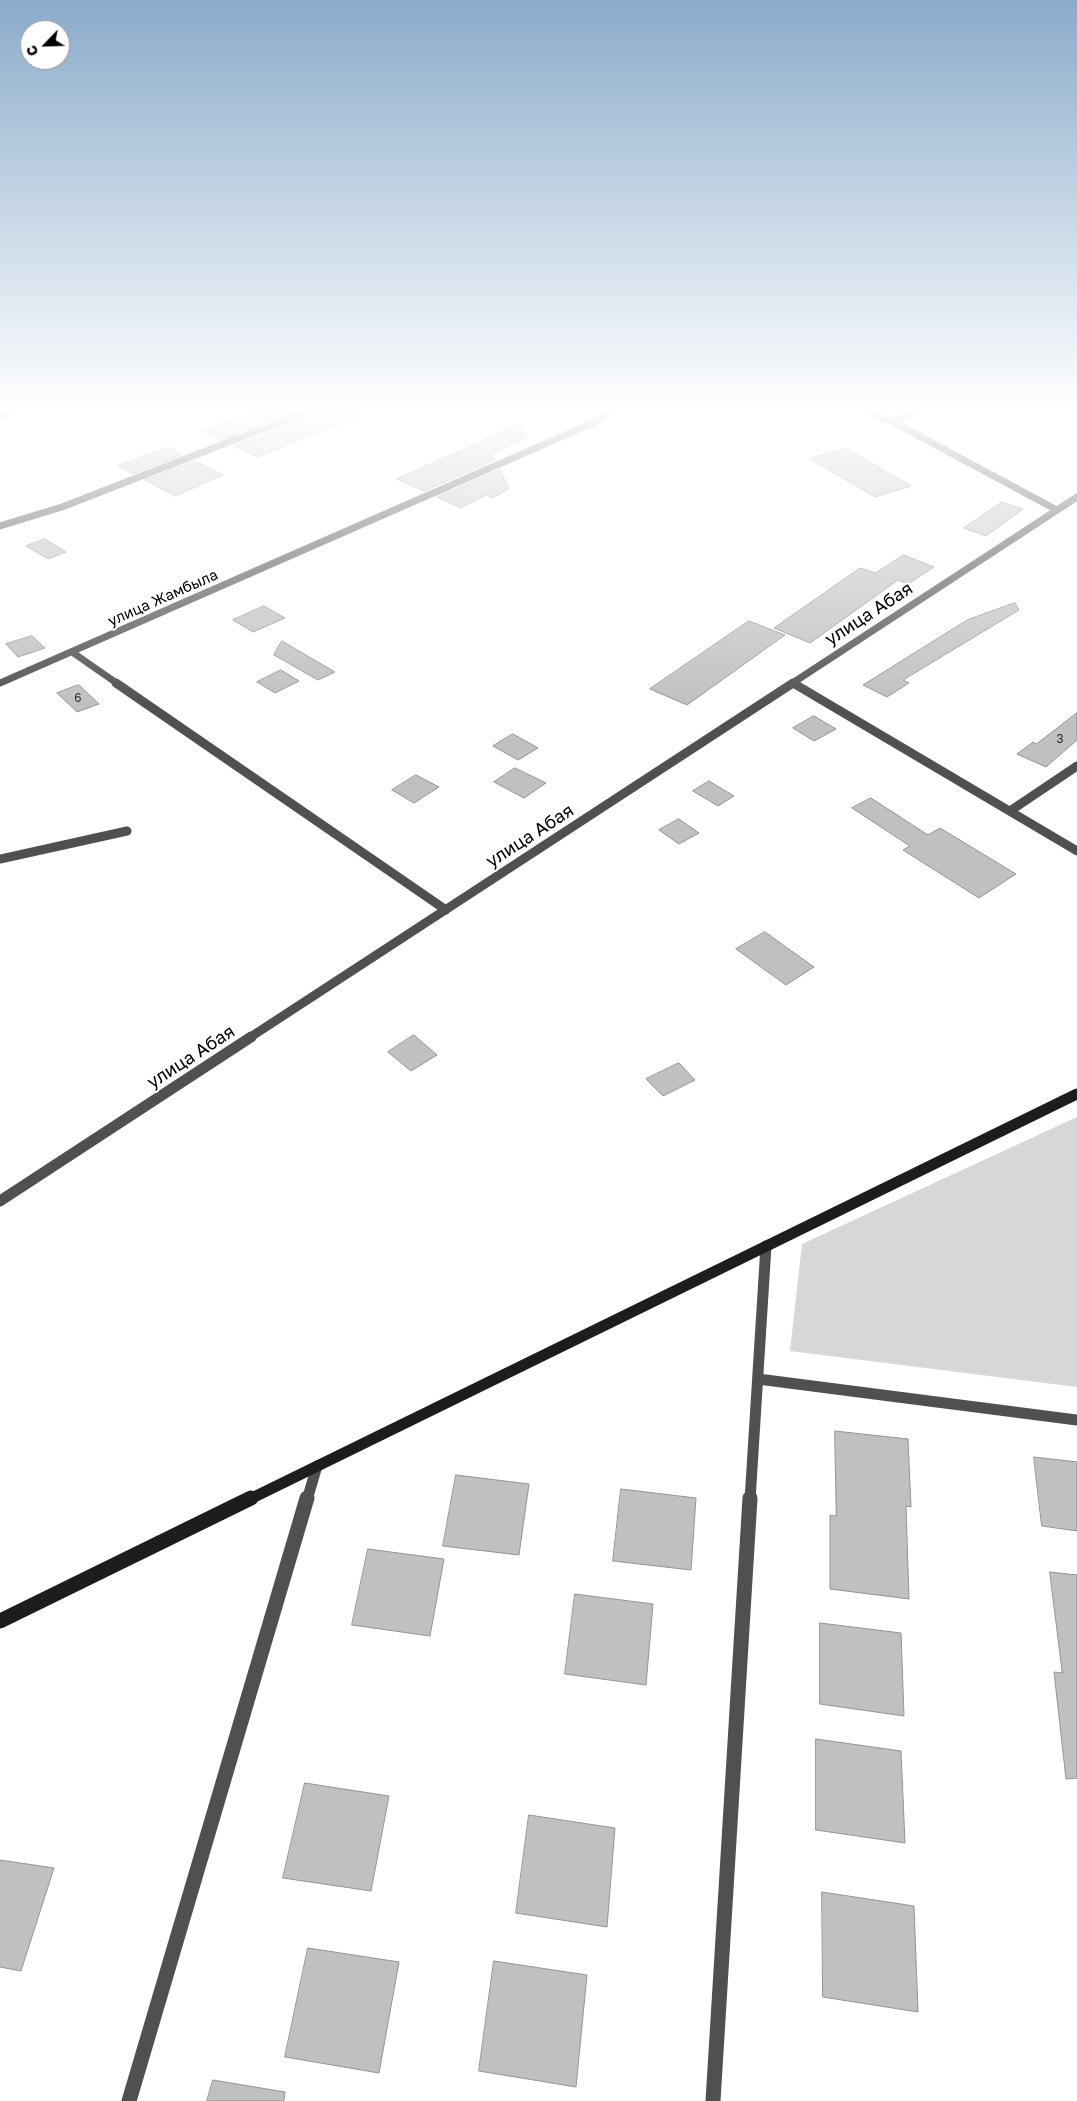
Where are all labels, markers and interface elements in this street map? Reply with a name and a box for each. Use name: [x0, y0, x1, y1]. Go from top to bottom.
north arrow: [20, 20, 70, 70]
text: С: [22, 43, 42, 59]
street label: улица Жамбыла: [105, 566, 221, 630]
street label: улица Абая: [821, 578, 917, 650]
house number: 6: [74, 691, 82, 705]
house number: 3: [1056, 732, 1064, 746]
street label: улица Абая: [482, 800, 578, 872]
street label: улица Абая: [143, 1021, 239, 1093]

